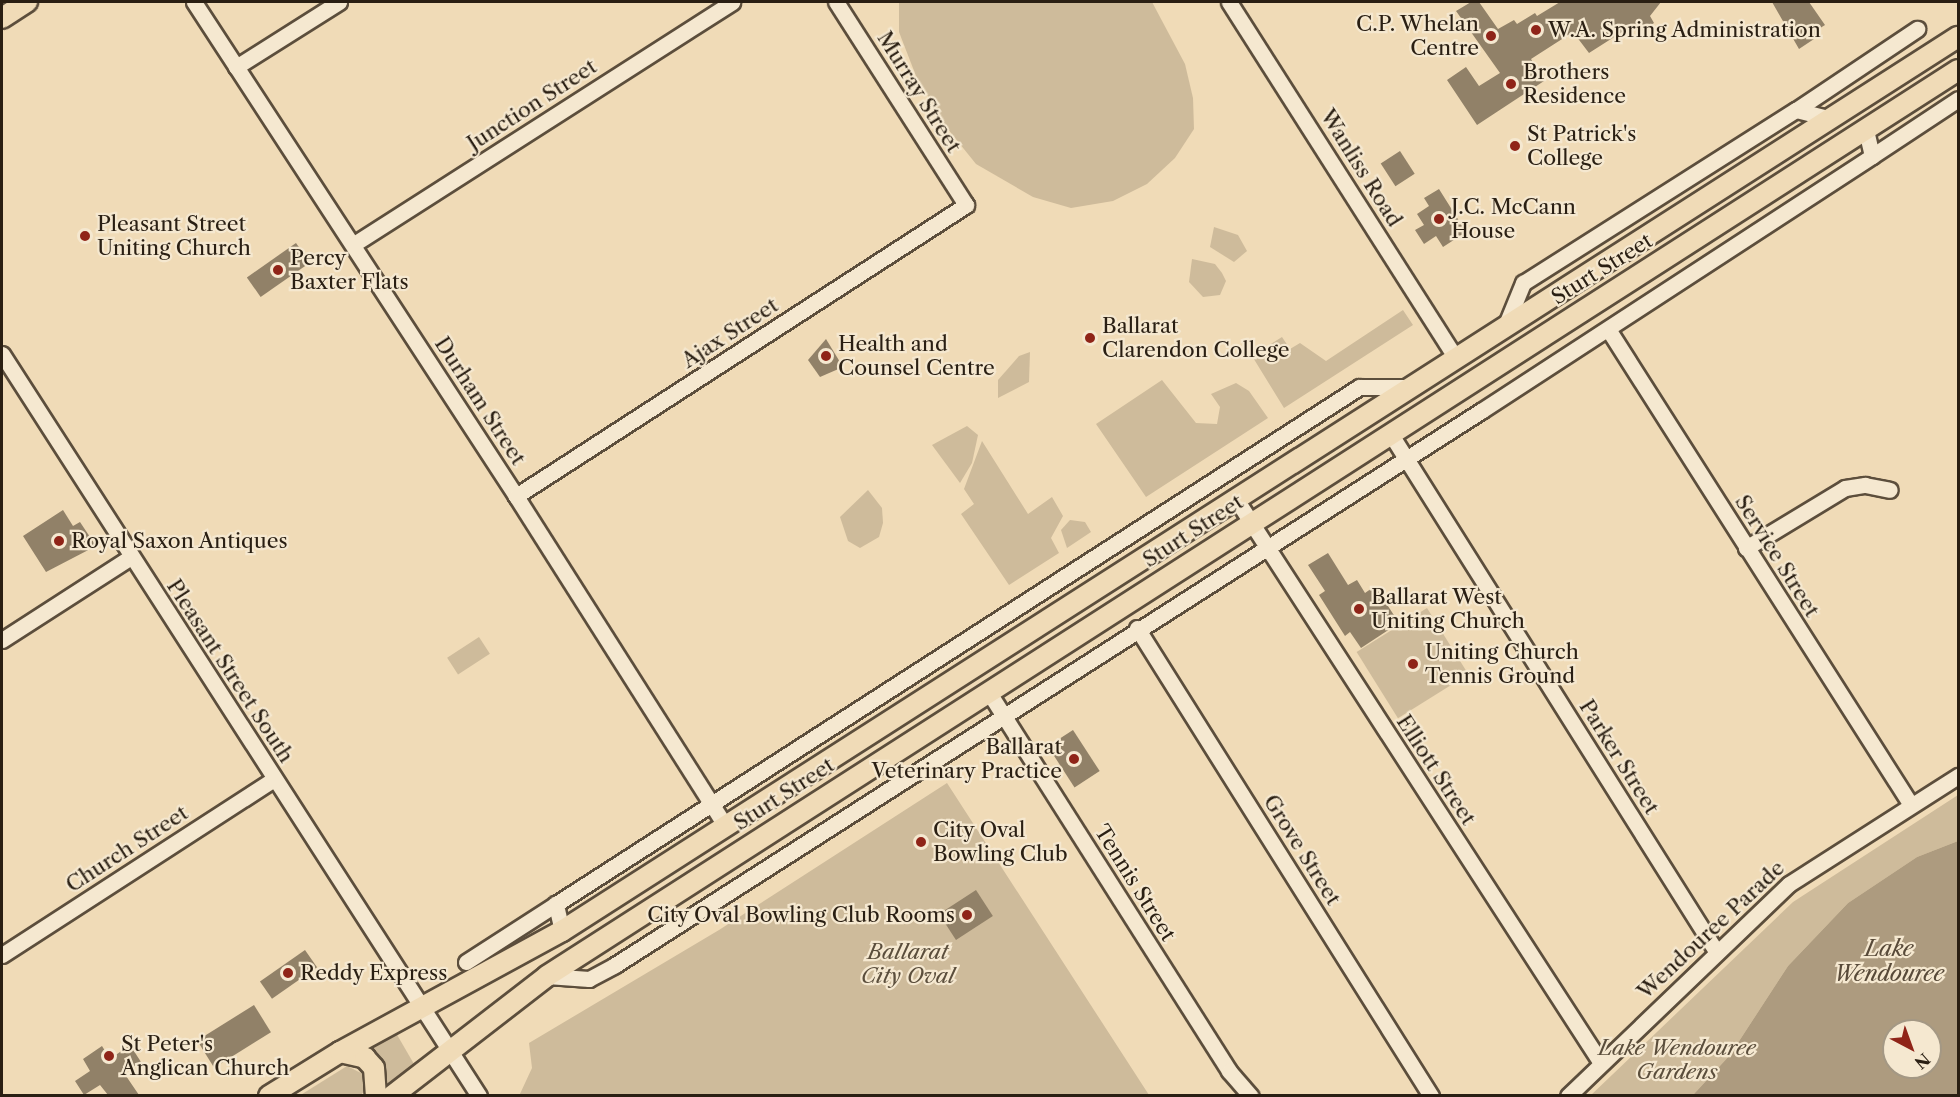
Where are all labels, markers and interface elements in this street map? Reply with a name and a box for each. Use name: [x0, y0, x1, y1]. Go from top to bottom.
place label: C.P. Whelan Centre: [1355, 11, 1479, 61]
place label: W.A. Spring Administration: [1548, 17, 1822, 43]
marker: W.A. Spring Administration: [1529, 23, 1543, 37]
street label: Murray Street: [872, 26, 966, 158]
marker: C.P. Whelan Centre: [1484, 29, 1498, 43]
street label: Junction Street: [463, 54, 601, 156]
place label: Brothers Residence: [1523, 59, 1626, 109]
marker: Brothers Residence: [1504, 77, 1518, 91]
street label: Wanliss Road: [1315, 105, 1407, 231]
place label: St Patrick's College: [1527, 121, 1636, 171]
marker: St Patrick's College: [1508, 139, 1522, 153]
place label: J.C. McCann House: [1451, 194, 1576, 244]
place label: Pleasant Street Uniting Church: [97, 211, 251, 261]
marker: J.C. McCann House: [1432, 212, 1446, 226]
street label: Sturt Street: [1547, 228, 1657, 310]
marker: Pleasant Street Uniting Church: [78, 229, 92, 243]
place label: Percy Baxter Flats: [290, 245, 409, 295]
marker: Percy Baxter Flats: [271, 263, 285, 277]
street label: Ajax Street: [677, 292, 783, 374]
place label: Ballarat Clarendon College: [1102, 313, 1289, 363]
place label: Health and Counsel Centre: [838, 331, 995, 381]
marker: Ballarat Clarendon College: [1083, 331, 1097, 345]
street label: Durham Street: [429, 332, 531, 470]
marker: Health and Counsel Centre: [819, 349, 833, 363]
street label: Sturt Street: [1138, 489, 1248, 573]
street label: Service Street: [1730, 490, 1824, 622]
place label: Royal Saxon Antiques: [71, 528, 288, 554]
marker: Royal Saxon Antiques: [52, 534, 66, 548]
street label: Pleasant Street South: [161, 575, 299, 767]
place label: Ballarat West Uniting Church: [1371, 584, 1525, 634]
marker: Ballarat West Uniting Church: [1352, 602, 1366, 616]
place label: Uniting Church Tennis Ground: [1425, 639, 1579, 689]
marker: Uniting Church Tennis Ground: [1406, 657, 1420, 671]
street label: Parker Street: [1574, 695, 1664, 819]
street label: Elliott Street: [1391, 710, 1481, 830]
place label: Ballarat Veterinary Practice: [871, 734, 1062, 784]
street label: Sturt Street: [729, 752, 839, 836]
marker: Ballarat Veterinary Practice: [1067, 752, 1081, 766]
street label: Grove Street: [1258, 790, 1346, 910]
street label: Church Street: [61, 800, 193, 898]
place label: City Oval Bowling Club: [933, 817, 1068, 867]
street label: Tennis Street: [1089, 820, 1181, 946]
marker: City Oval Bowling Club: [914, 835, 928, 849]
street label: Wendouree Parade: [1632, 856, 1790, 1004]
place label: City Oval Bowling Club Rooms: [647, 902, 955, 928]
marker: City Oval Bowling Club Rooms: [960, 908, 974, 922]
water label: Lake Wendouree: [1834, 935, 1944, 986]
park label: Ballarat City Oval: [861, 939, 955, 989]
place label: Reddy Express: [300, 960, 448, 986]
marker: Reddy Express: [281, 966, 295, 980]
north arrow: [1882, 1019, 1942, 1079]
place label: St Peter's Anglican Church: [121, 1031, 289, 1081]
park label: Lake Wendouree Gardens: [1598, 1035, 1756, 1085]
marker: St Peter's Anglican Church: [102, 1049, 116, 1063]
text: N: [1911, 1049, 1934, 1073]

